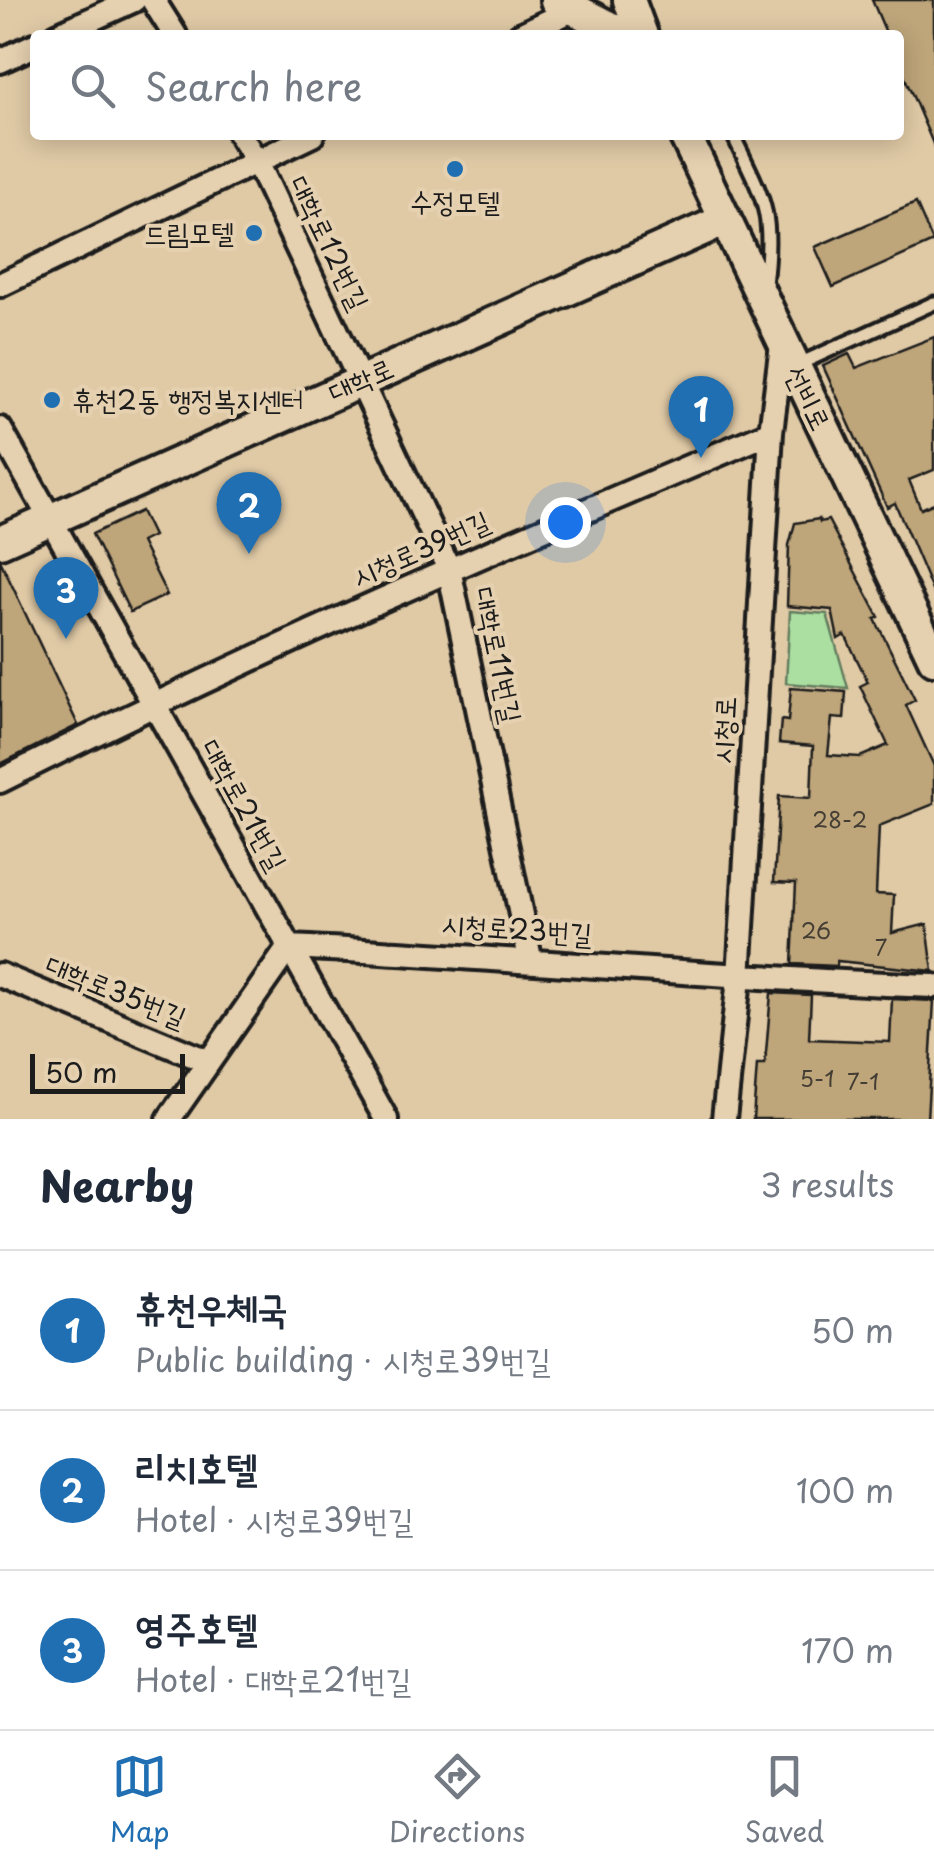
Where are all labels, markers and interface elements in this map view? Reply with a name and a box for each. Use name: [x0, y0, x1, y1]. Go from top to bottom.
search box: [30, 30, 904, 140]
text: Search here: [145, 57, 362, 114]
icon: search: [65, 58, 120, 113]
marker: 수정모텔: [444, 158, 466, 180]
street label: 대학로12번길: [279, 168, 381, 317]
place label: 수정모텔: [410, 179, 500, 222]
place label: 드림모텔: [144, 210, 234, 253]
marker: 드림모텔: [243, 222, 265, 244]
street label: 대학로: [321, 345, 400, 412]
street label: 선비로: [775, 358, 843, 437]
pin: 1: [668, 376, 734, 458]
place label: 휴천2동 행정복지센터: [72, 377, 304, 420]
marker: 휴천2동 행정복지센터: [41, 389, 63, 411]
pin: 2: [216, 472, 282, 554]
your location: [540, 497, 591, 548]
street label: 시청로39번길: [345, 498, 496, 597]
pin: 3: [34, 556, 98, 639]
street label: 대학로11번길: [464, 583, 535, 727]
street label: 시청로: [699, 695, 746, 765]
street label: 대학로21번길: [191, 730, 299, 878]
house number: 28-2: [813, 802, 867, 835]
street label: 시청로23번길: [440, 901, 594, 954]
house number: 26: [801, 913, 831, 946]
house number: 7: [875, 930, 887, 963]
street label: 대학로35번길: [40, 942, 193, 1037]
scale bar: [30, 1049, 185, 1094]
text: 50 m: [45, 1050, 118, 1093]
house number: 5-1: [800, 1061, 834, 1094]
house number: 7-1: [847, 1064, 879, 1097]
text: Nearby: [40, 1153, 194, 1216]
text: 3 results: [760, 1160, 894, 1208]
text: 휴천우체국: [135, 1278, 288, 1335]
text: 1: [65, 1306, 80, 1354]
text: 50 m: [811, 1306, 894, 1354]
text: Public building · 시청로39번길: [135, 1335, 551, 1383]
text: 리치호텔: [135, 1438, 257, 1495]
text: 2: [61, 1466, 84, 1514]
text: 100 m: [796, 1466, 894, 1514]
text: Hotel · 시청로39번길: [135, 1495, 414, 1543]
text: 영주호텔: [135, 1598, 257, 1655]
text: 3: [62, 1626, 83, 1674]
text: 170 m: [801, 1626, 894, 1674]
text: Hotel · 대학로21번길: [135, 1655, 412, 1703]
tab: Map: [110, 1749, 170, 1852]
tab: Directions: [389, 1749, 525, 1852]
tab: Saved: [745, 1749, 824, 1852]

